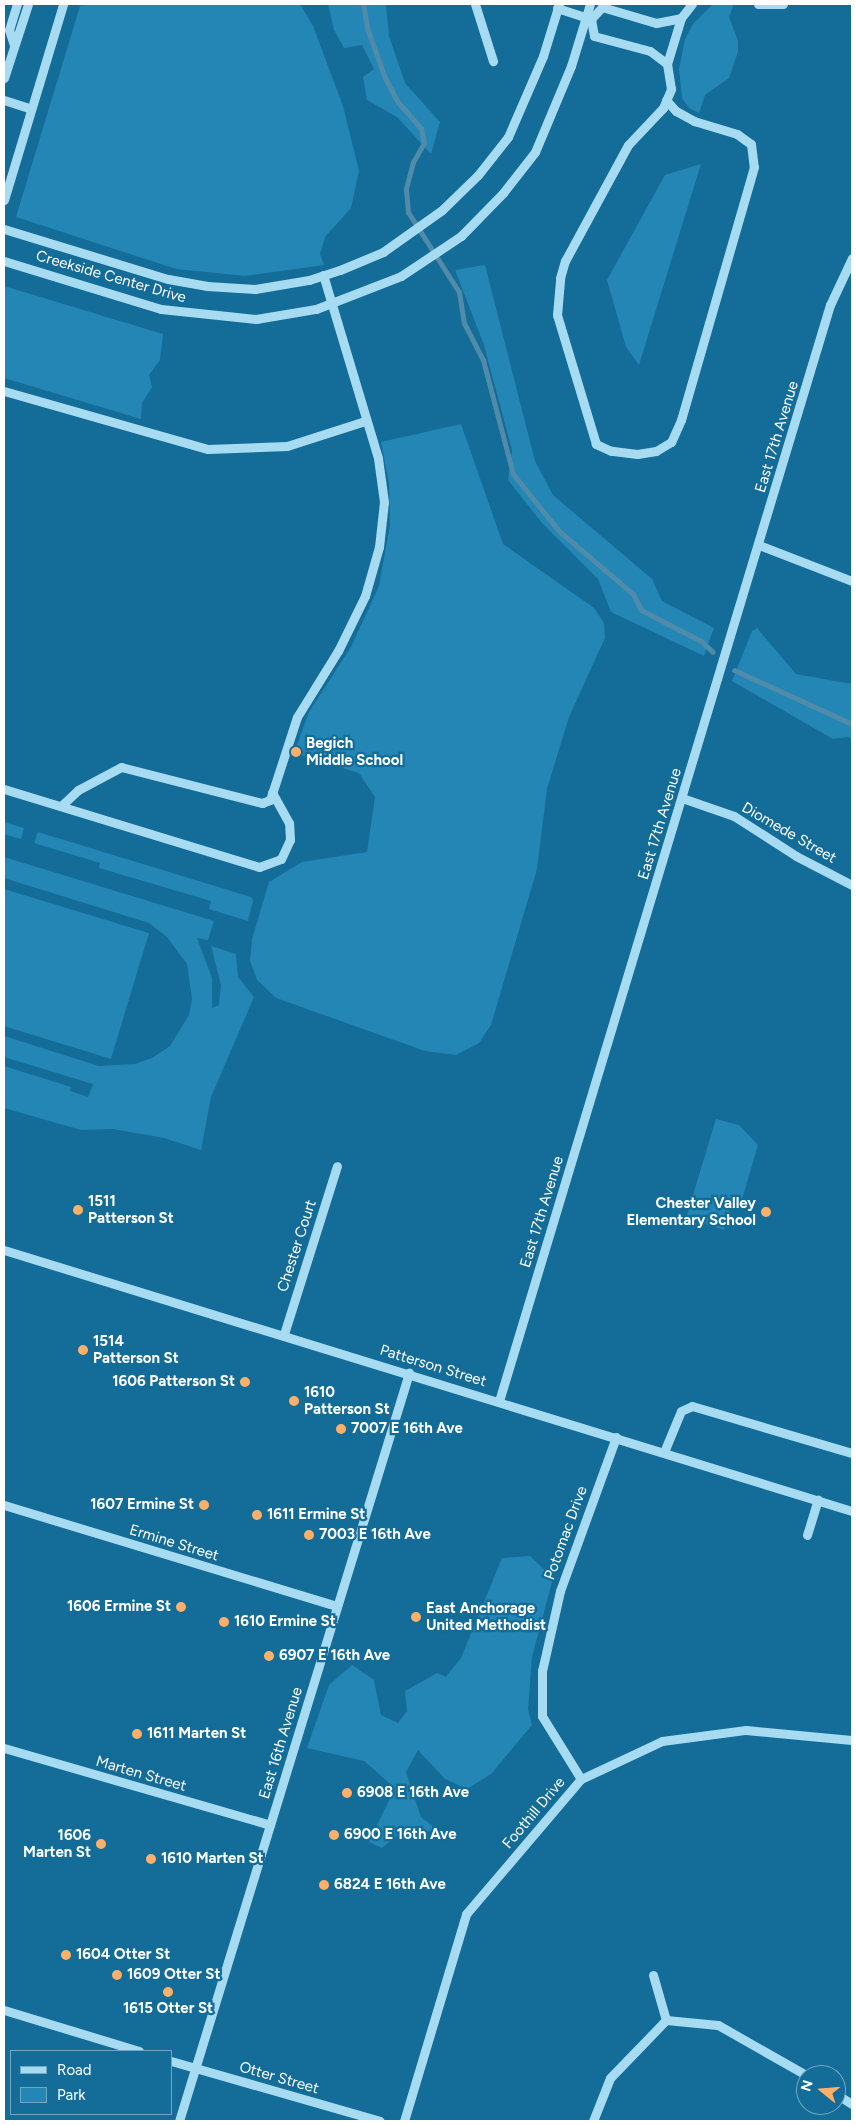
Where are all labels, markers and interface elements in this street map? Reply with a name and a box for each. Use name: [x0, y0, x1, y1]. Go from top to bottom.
street label: Creekside Center Drive: [34, 247, 188, 307]
street label: East 17th Avenue: [751, 379, 803, 495]
place label: Begich Middle School: [306, 734, 403, 769]
marker: Begich Middle School: [290, 746, 302, 758]
street label: East 17th Avenue: [634, 766, 686, 882]
street label: Diomede Street: [739, 799, 839, 867]
street label: East 17th Avenue: [516, 1154, 568, 1270]
place label: 1511 Patterson St: [88, 1192, 174, 1227]
place label: Chester Valley Elementary School: [627, 1194, 756, 1229]
street label: Chester Court: [274, 1198, 320, 1294]
marker: 1511 Patterson St: [72, 1204, 84, 1216]
marker: Chester Valley Elementary School: [760, 1206, 772, 1218]
place label: 1514 Patterson St: [93, 1332, 179, 1367]
street label: Patterson Street: [378, 1341, 488, 1391]
marker: 1514 Patterson St: [77, 1344, 89, 1356]
place label: 1606 Patterson St: [112, 1373, 235, 1391]
marker: 1606 Patterson St: [239, 1376, 251, 1388]
place label: 1610 Patterson St: [304, 1383, 390, 1418]
marker: 1610 Patterson St: [288, 1395, 300, 1407]
place label: 7007 E 16th Ave: [351, 1420, 463, 1438]
marker: 7007 E 16th Ave: [335, 1423, 347, 1435]
street label: Potomac Drive: [541, 1484, 591, 1582]
place label: 1607 Ermine St: [90, 1496, 194, 1514]
marker: 1607 Ermine St: [198, 1499, 210, 1511]
place label: 1611 Ermine St: [267, 1506, 365, 1524]
marker: 1611 Ermine St: [251, 1509, 263, 1521]
street label: Ermine Street: [127, 1521, 221, 1565]
place label: 7003 E 16th Ave: [319, 1526, 431, 1544]
marker: 7003 E 16th Ave: [303, 1529, 315, 1541]
place label: 1606 Ermine St: [67, 1598, 171, 1616]
place label: East Anchorage United Methodist: [426, 1599, 546, 1634]
marker: 1606 Ermine St: [175, 1601, 187, 1613]
marker: East Anchorage United Methodist: [410, 1611, 422, 1623]
place label: 1610 Ermine St: [234, 1613, 336, 1631]
marker: 1610 Ermine St: [218, 1616, 230, 1628]
place label: 6907 E 16th Ave: [279, 1647, 390, 1665]
marker: 6907 E 16th Ave: [263, 1650, 275, 1662]
street label: East 16th Avenue: [255, 1685, 307, 1801]
place label: 1611 Marten St: [147, 1725, 246, 1743]
marker: 1611 Marten St: [131, 1728, 143, 1740]
street label: Marten Street: [94, 1752, 188, 1796]
street label: Foothill Drive: [499, 1774, 569, 1852]
place label: 6908 E 16th Ave: [357, 1784, 469, 1802]
marker: 6908 E 16th Ave: [341, 1787, 353, 1799]
place label: 1606 Marten St: [23, 1826, 91, 1861]
place label: 6900 E 16th Ave: [344, 1826, 456, 1844]
marker: 6900 E 16th Ave: [328, 1829, 340, 1841]
marker: 1606 Marten St: [95, 1838, 107, 1850]
place label: 1610 Marten St: [161, 1850, 264, 1868]
marker: 1610 Marten St: [145, 1853, 157, 1865]
place label: 6824 E 16th Ave: [334, 1876, 446, 1894]
marker: 6824 E 16th Ave: [318, 1879, 330, 1891]
place label: 1604 Otter St: [76, 1946, 170, 1964]
marker: 1604 Otter St: [60, 1949, 72, 1961]
place label: 1609 Otter St: [127, 1966, 220, 1984]
marker: 1609 Otter St: [111, 1969, 123, 1981]
marker: 1615 Otter St: [162, 1986, 174, 1998]
place label: 1615 Otter St: [123, 2000, 213, 2018]
legend: [10, 2050, 172, 2115]
street label: Otter Street: [237, 2058, 321, 2098]
text: Road: [57, 2061, 92, 2079]
north arrow: [796, 2065, 846, 2115]
text: N: [797, 2078, 817, 2093]
text: Park: [57, 2086, 86, 2104]

